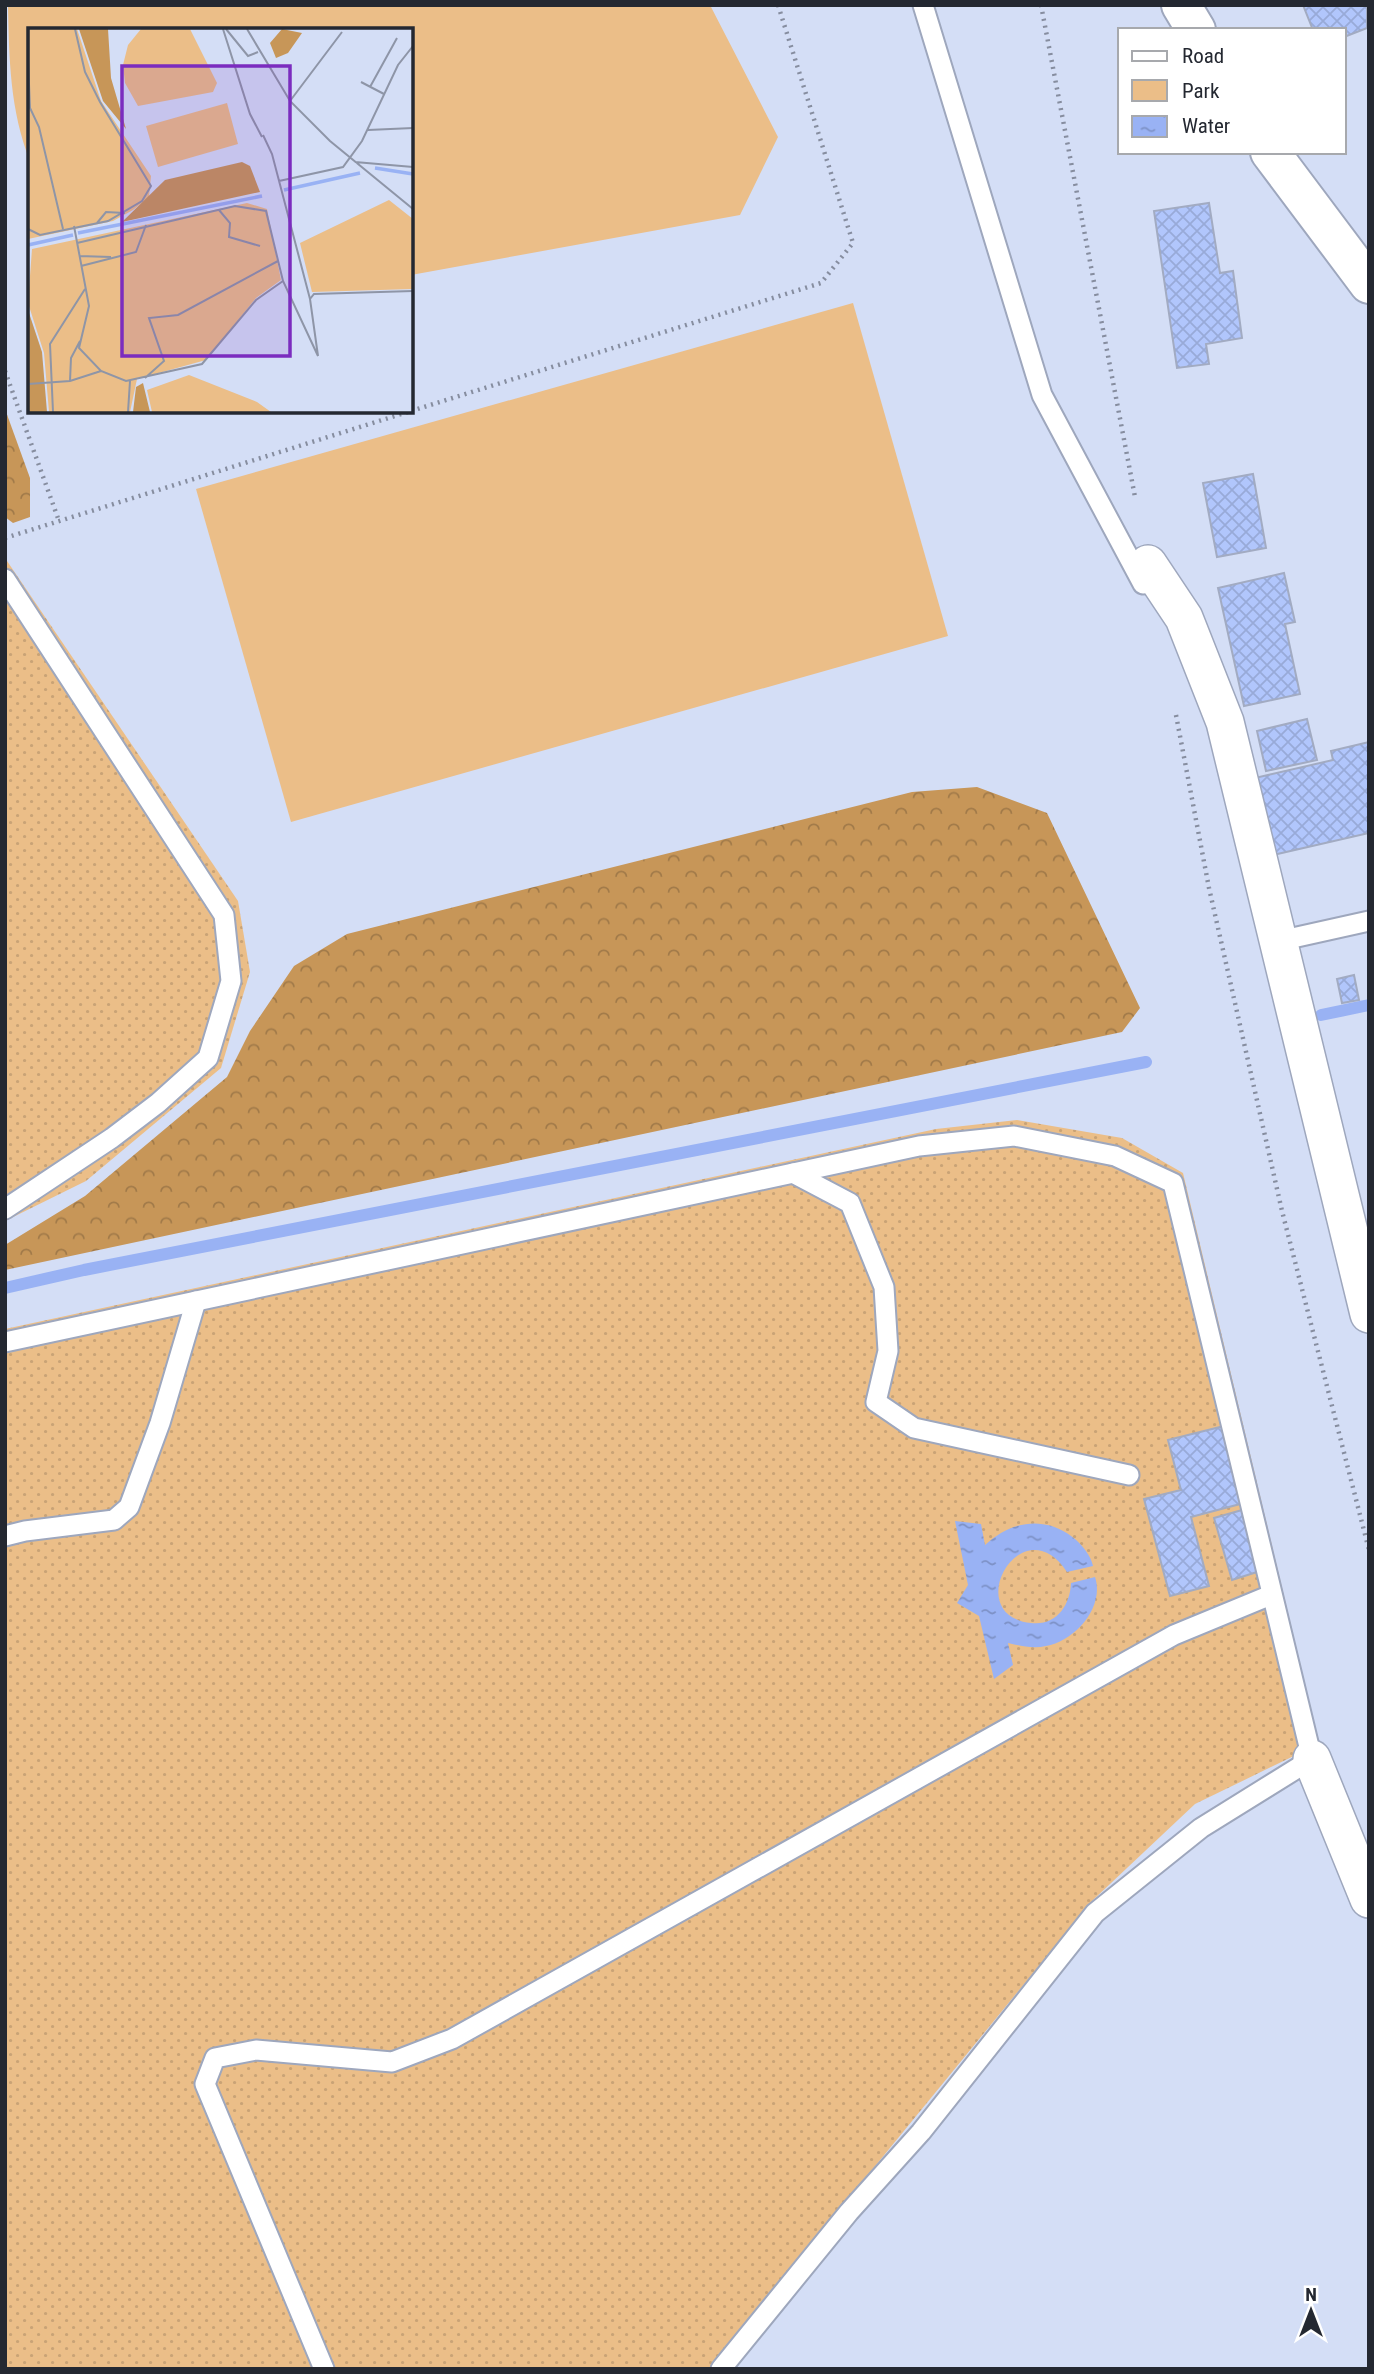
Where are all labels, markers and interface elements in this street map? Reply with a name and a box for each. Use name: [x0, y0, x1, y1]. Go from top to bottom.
inset map: [28, 28, 413, 413]
legend: [1118, 28, 1346, 154]
text: Road: [1182, 44, 1224, 68]
text: Park: [1182, 79, 1220, 103]
text: Water: [1182, 114, 1230, 138]
north arrow: [1276, 2276, 1346, 2346]
text: N: [1305, 2283, 1317, 2306]

